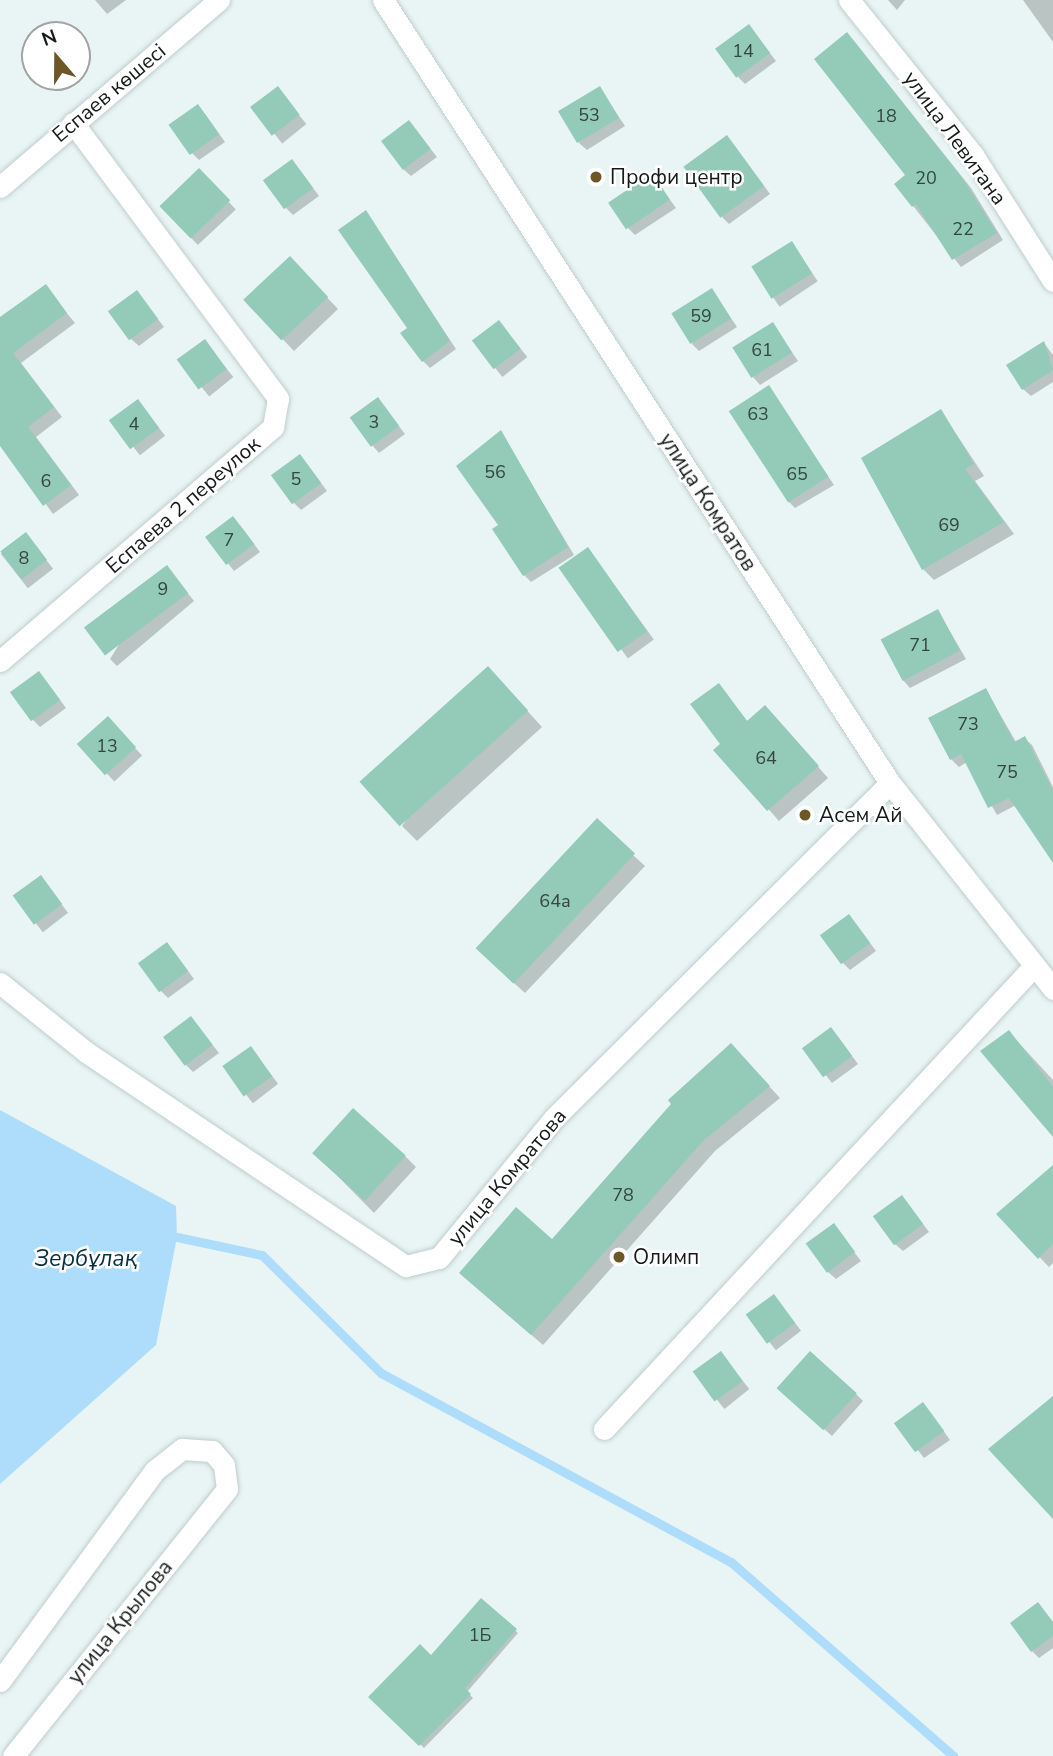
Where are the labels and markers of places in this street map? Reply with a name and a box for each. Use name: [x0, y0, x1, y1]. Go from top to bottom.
place label: Профи центр: [610, 164, 743, 190]
marker: Профи центр: [588, 169, 604, 185]
place label: Асем Ай: [819, 802, 902, 828]
marker: Асем Ай: [797, 807, 813, 823]
place label: Олимп: [633, 1244, 699, 1270]
marker: Олимп: [611, 1249, 627, 1265]

